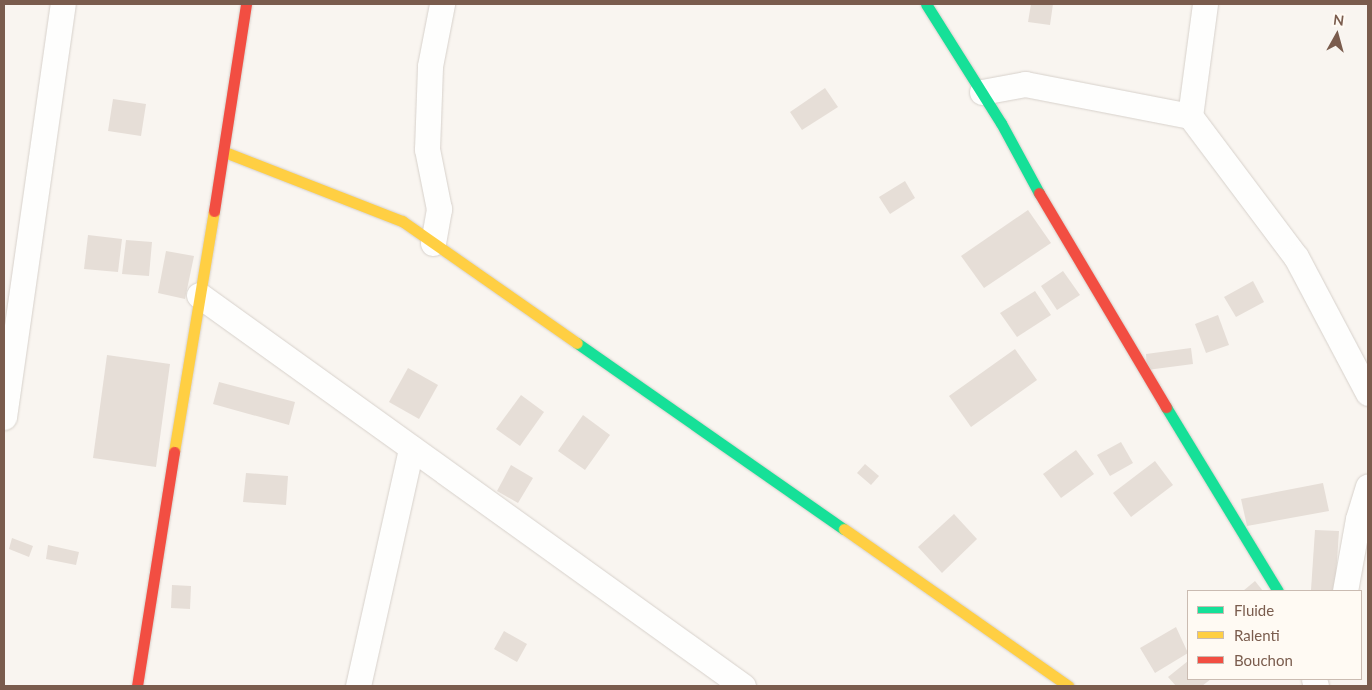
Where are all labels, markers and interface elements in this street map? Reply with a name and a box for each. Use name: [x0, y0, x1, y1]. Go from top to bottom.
north arrow: [1312, 10, 1362, 60]
text: N: [1332, 11, 1345, 29]
legend: [1187, 590, 1362, 680]
text: Fluide: [1234, 601, 1274, 619]
text: Ralenti: [1234, 626, 1280, 644]
text: Bouchon: [1234, 651, 1293, 669]

